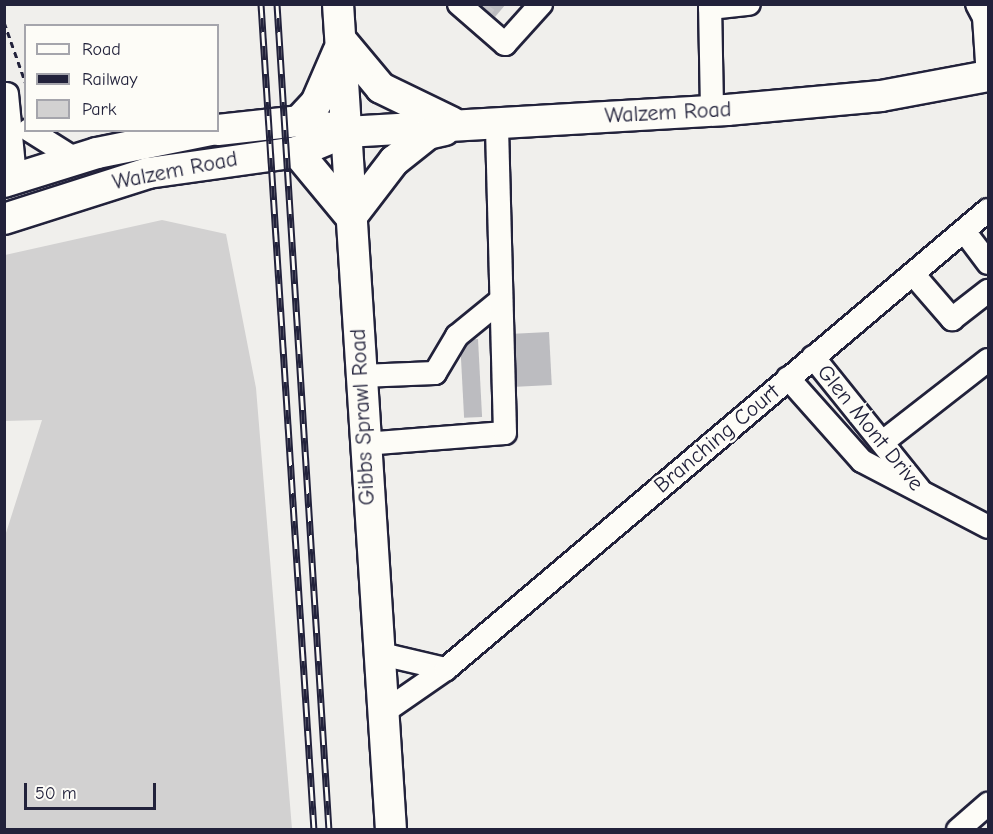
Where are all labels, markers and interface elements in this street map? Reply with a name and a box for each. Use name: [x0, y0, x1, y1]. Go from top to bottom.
legend: [24, 24, 219, 132]
text: Road: [82, 39, 121, 60]
text: Railway: [82, 69, 138, 90]
street label: Walzem Road: [604, 96, 732, 130]
text: Park: [82, 99, 116, 120]
street label: Walzem Road: [110, 146, 240, 196]
street label: Gibbs Sprawl Road: [345, 328, 381, 506]
street label: Glen Mont Drive: [811, 360, 929, 496]
street label: Branching Court: [649, 379, 785, 499]
scale bar: [27, 771, 159, 809]
text: 50 m: [35, 783, 77, 804]

